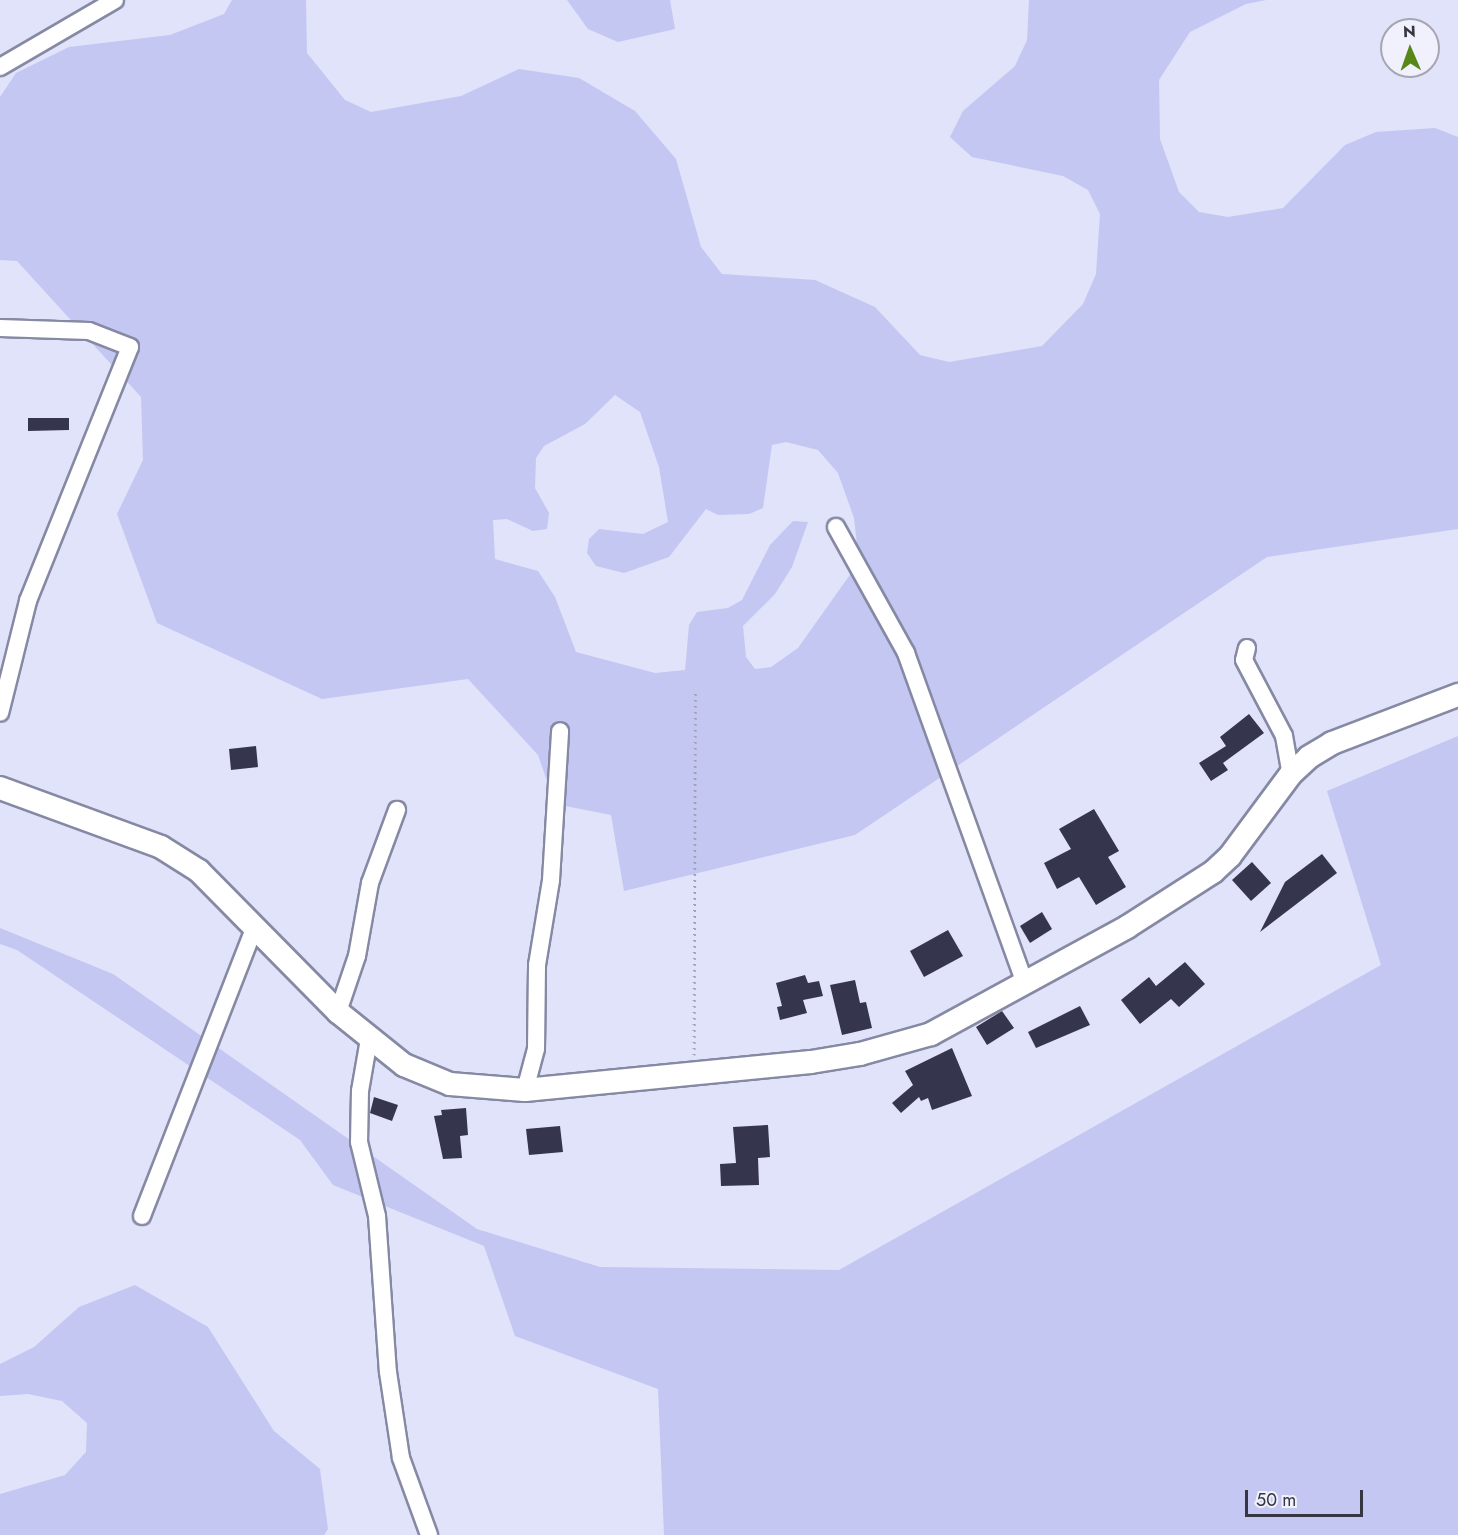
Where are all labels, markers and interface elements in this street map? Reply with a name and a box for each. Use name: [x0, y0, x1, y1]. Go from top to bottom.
north arrow: [1380, 18, 1440, 78]
text: N: [1403, 20, 1416, 43]
scale bar: [1248, 1478, 1366, 1516]
text: 50 m: [1256, 1487, 1296, 1513]

